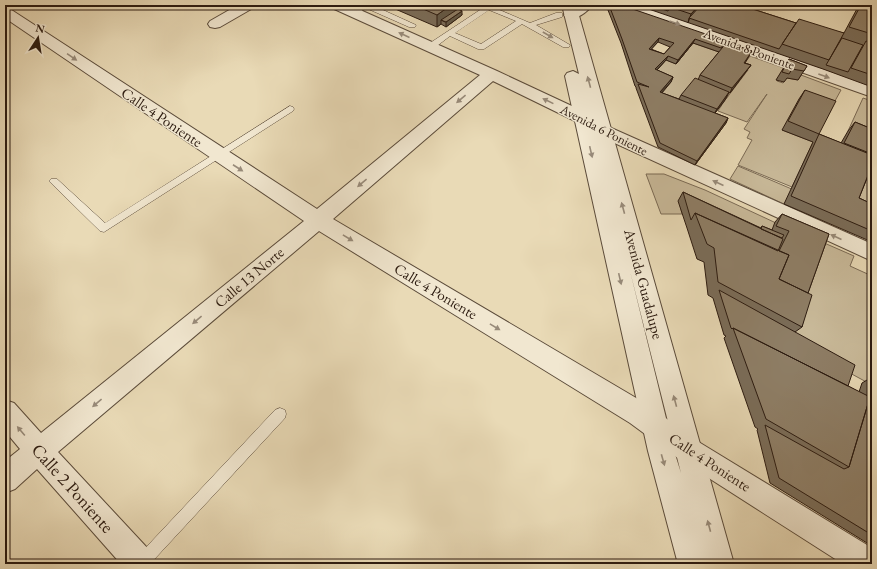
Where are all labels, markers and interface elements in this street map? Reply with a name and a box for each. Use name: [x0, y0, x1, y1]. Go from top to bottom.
north arrow: [18, 18, 58, 58]
text: N: [34, 20, 46, 36]
one-way arrow: [670, 20, 682, 26]
street label: Avenida 8 Poniente: [700, 24, 797, 73]
one-way arrow: [399, 32, 410, 38]
one-way arrow: [542, 32, 554, 39]
one-way arrow: [67, 53, 77, 61]
one-way arrow: [819, 73, 831, 79]
one-way arrow: [586, 76, 592, 88]
street label: Calle 4 Poniente: [118, 83, 206, 151]
one-way arrow: [456, 95, 466, 104]
one-way arrow: [542, 98, 553, 104]
street label: Avenida 6 Poniente: [557, 100, 651, 159]
one-way arrow: [588, 146, 594, 158]
one-way arrow: [233, 164, 244, 172]
one-way arrow: [356, 179, 367, 188]
one-way arrow: [712, 180, 724, 187]
one-way arrow: [620, 201, 626, 213]
street label: Avenida Guadalupe: [620, 226, 668, 341]
one-way arrow: [343, 234, 353, 242]
one-way arrow: [831, 234, 842, 240]
street label: Calle 13 Norte: [210, 242, 288, 312]
street label: Calle 4 Poniente: [391, 259, 481, 323]
one-way arrow: [618, 273, 624, 285]
one-way arrow: [192, 316, 203, 325]
one-way arrow: [489, 323, 501, 330]
one-way arrow: [672, 395, 678, 407]
one-way arrow: [92, 398, 102, 407]
one-way arrow: [17, 426, 26, 436]
street label: Calle 4 Poniente: [666, 428, 755, 496]
street label: Calle 2 Poniente: [27, 438, 119, 538]
one-way arrow: [660, 454, 666, 466]
one-way arrow: [706, 520, 712, 532]

